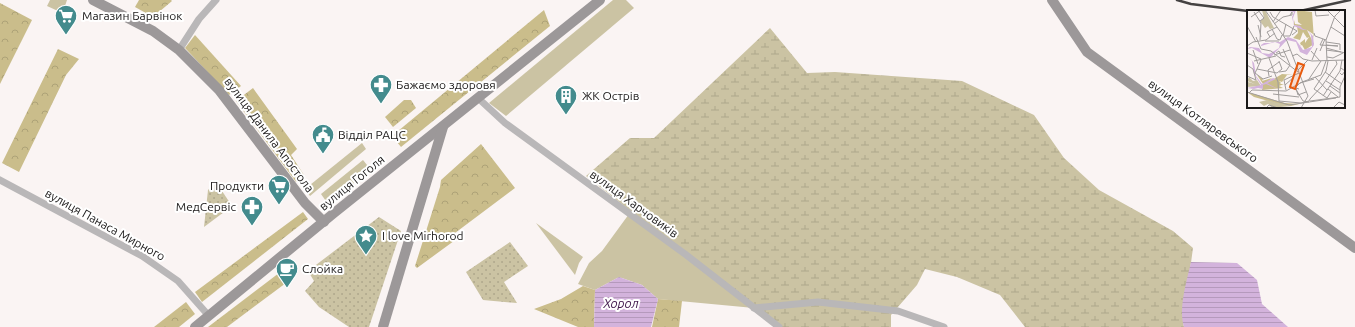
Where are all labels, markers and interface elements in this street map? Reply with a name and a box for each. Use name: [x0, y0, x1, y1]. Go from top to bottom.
supermarket icon: Магазин Барвінок: [53, 3, 79, 36]
place label: Магазин Барвінок: [82, 9, 183, 22]
inset map: [1247, 10, 1345, 108]
pharmacy icon: Бажаємо здоровя: [368, 72, 394, 105]
street label: вулиця Данила Апостола: [222, 75, 317, 195]
street label: вулиця Котляревського: [1146, 77, 1261, 165]
place label: Бажаємо здоровя: [396, 78, 496, 91]
building icon: ЖК Острів: [553, 83, 579, 116]
place label: ЖК Острів: [582, 89, 639, 102]
public building icon: Відділ РАЦС: [310, 122, 336, 155]
place label: Відділ РАЦС: [338, 128, 406, 141]
street label: вулиця Гоголя: [317, 153, 387, 213]
street label: вулиця Харчовиків: [588, 167, 681, 240]
supermarket icon: Продукти: [266, 173, 292, 206]
place label: Продукти: [210, 179, 264, 192]
street label: вулиця Панаса Мирного: [43, 186, 167, 263]
pharmacy icon: МедСервіс: [239, 194, 265, 227]
place label: МедСервіс: [176, 200, 236, 213]
place icon: I love Mirhorod: [353, 223, 379, 256]
place label: I love Mirhorod: [382, 229, 464, 242]
cafe icon: Слойка: [274, 256, 300, 289]
place label: Слойка: [302, 262, 343, 275]
water label: Хорол: [602, 296, 639, 310]

